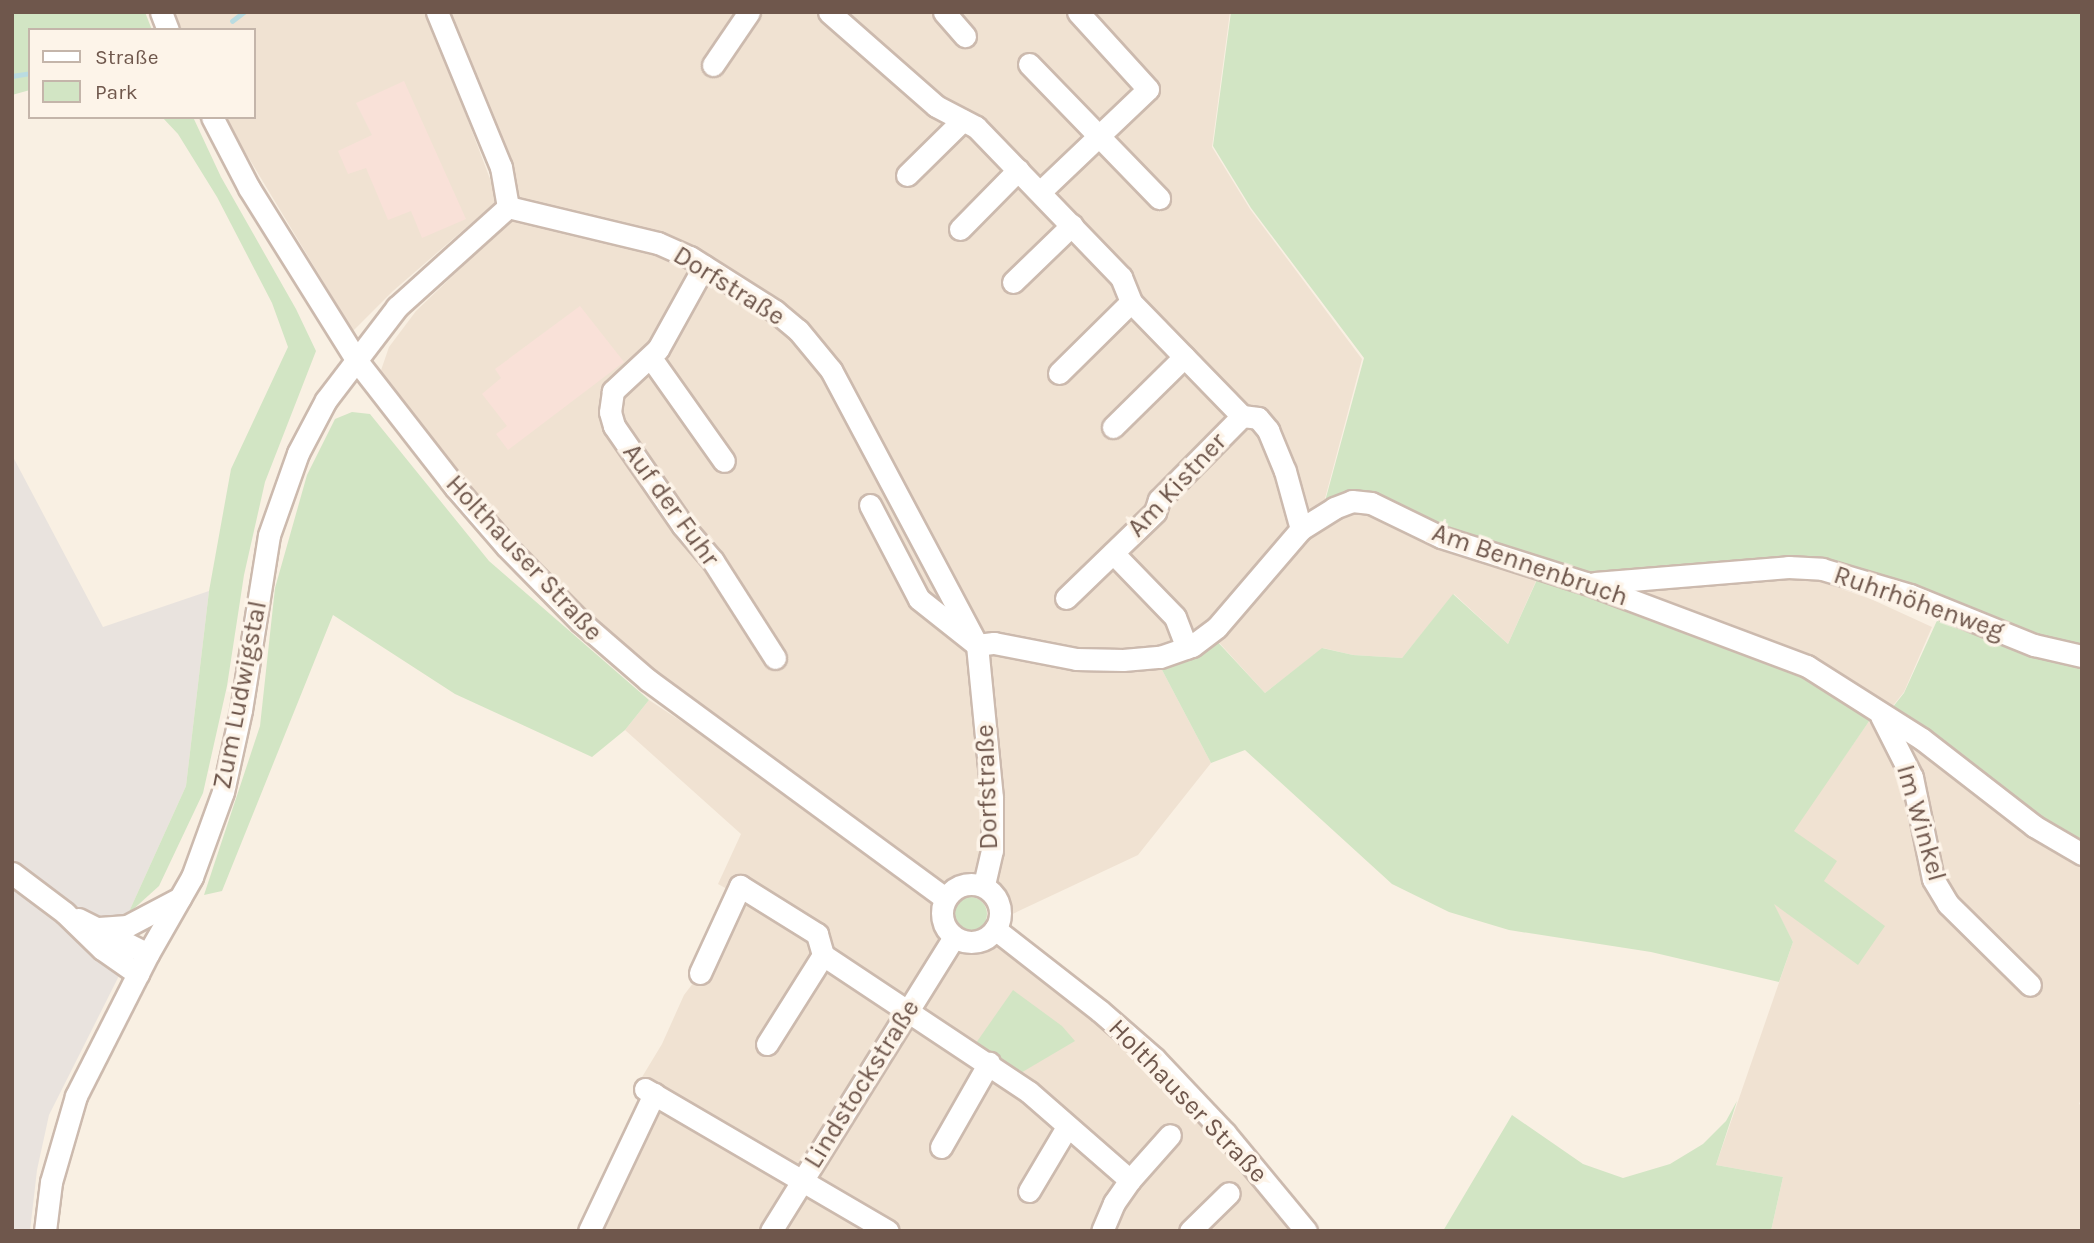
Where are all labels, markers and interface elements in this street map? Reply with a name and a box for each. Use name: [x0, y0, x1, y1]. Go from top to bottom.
legend: [28, 28, 256, 119]
text: Straße: [95, 45, 158, 69]
text: Park: [95, 80, 138, 104]
street label: Dorfstraße: [668, 240, 790, 332]
street label: Am Kistner: [1121, 427, 1233, 543]
street label: Auf der Fuhr: [616, 438, 726, 572]
street label: Holthauser Straße: [439, 469, 609, 647]
street label: Am Bennenbruch: [1428, 517, 1632, 613]
street label: Ruhrhöhenweg: [1830, 559, 2008, 647]
street label: Zum Ludwigstal: [206, 598, 274, 792]
street label: Dorfstraße: [969, 724, 1005, 850]
street label: Im Winkel: [1890, 761, 1952, 885]
street label: Lindstockstraße: [798, 994, 926, 1174]
street label: Holthauser Straße: [1102, 1013, 1274, 1189]

